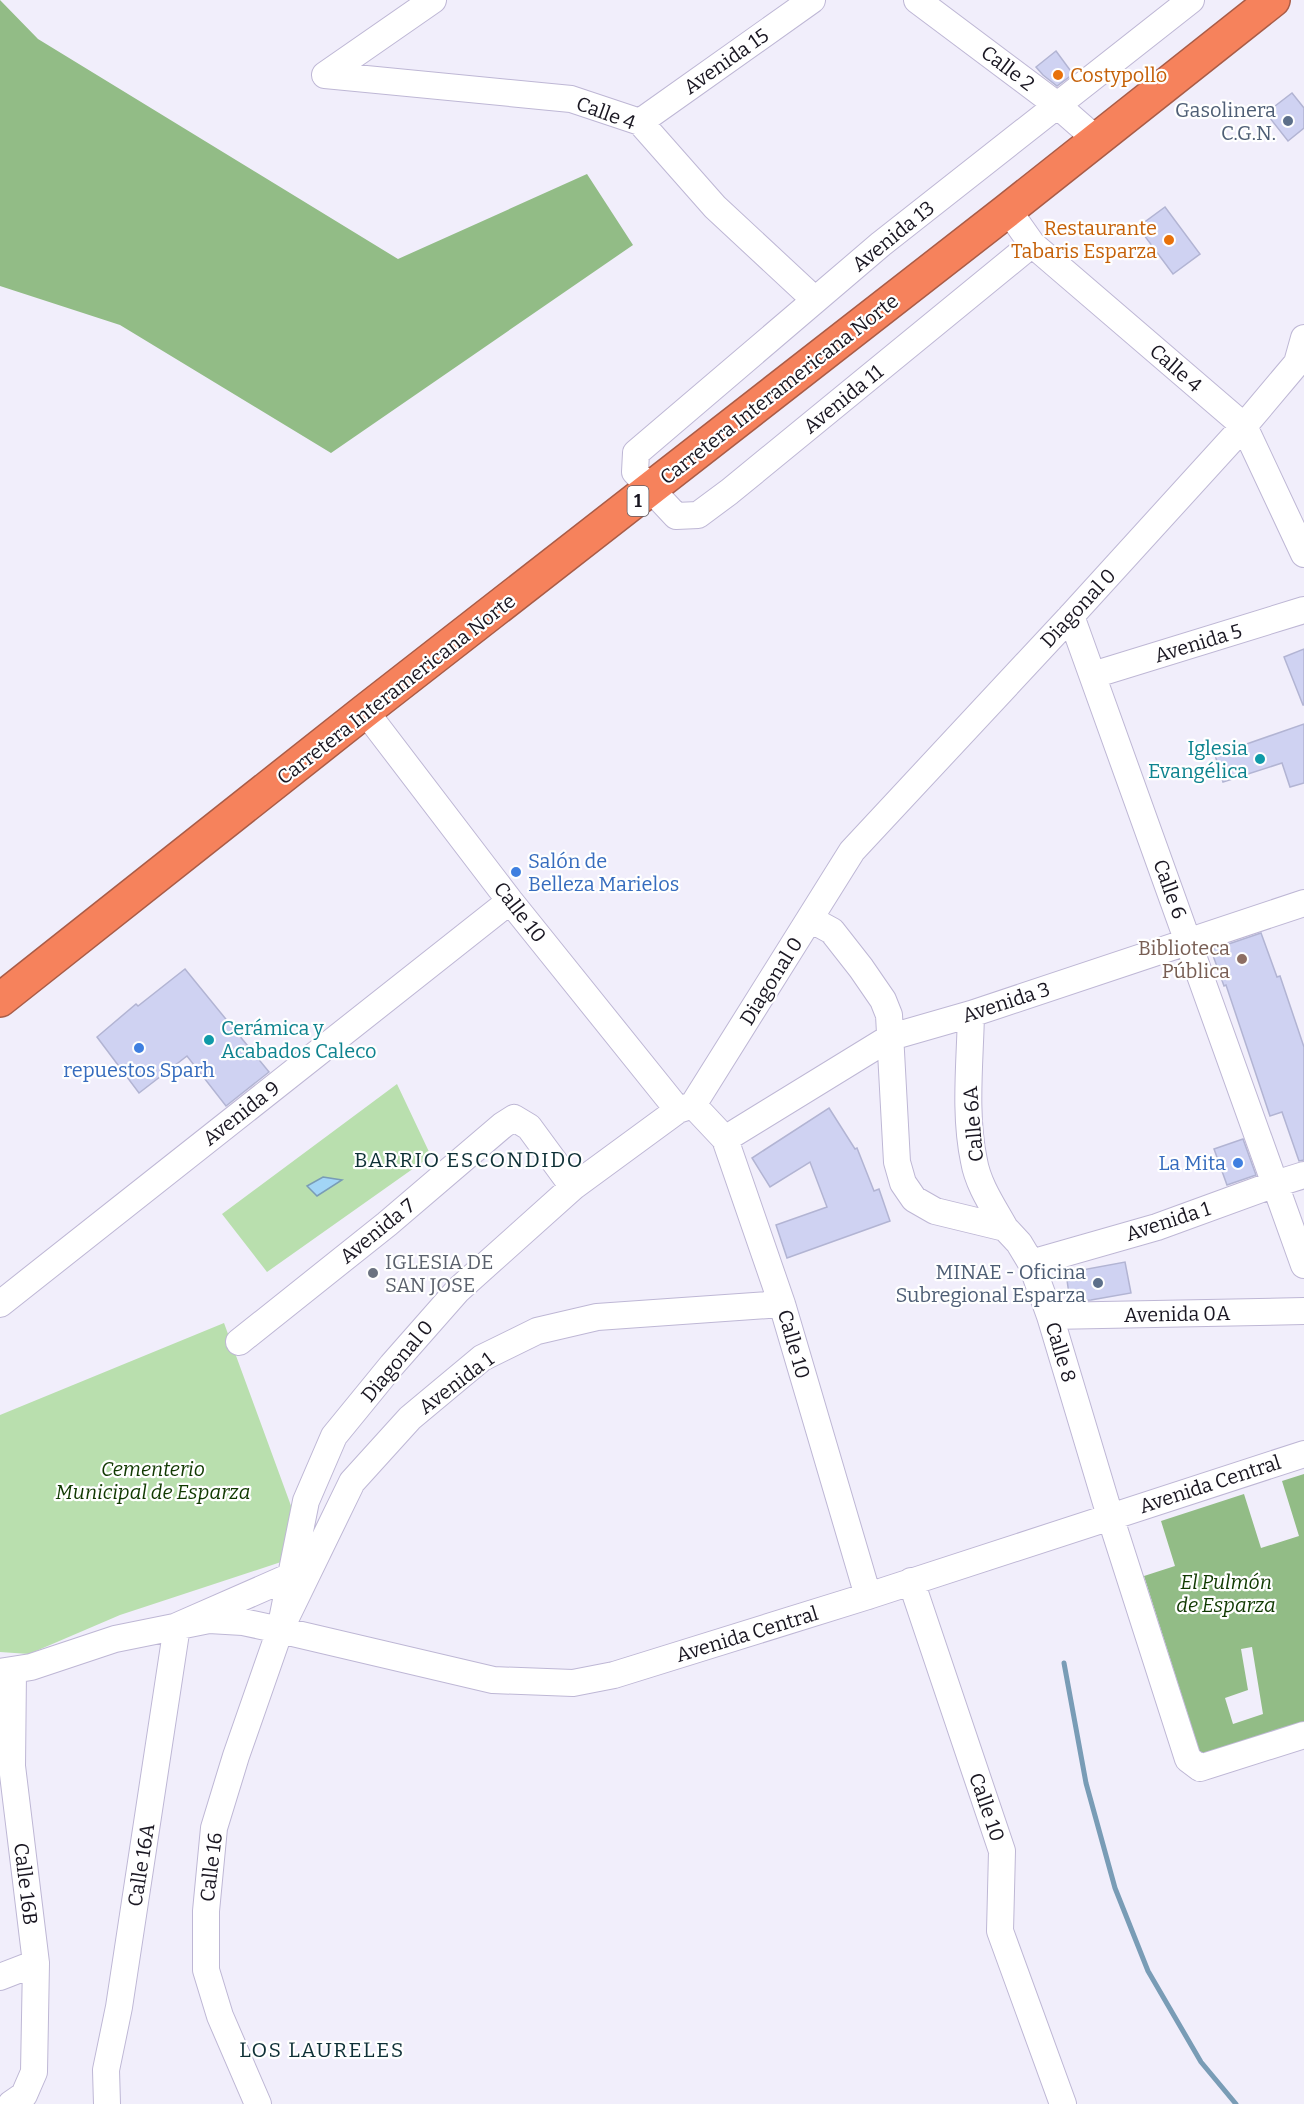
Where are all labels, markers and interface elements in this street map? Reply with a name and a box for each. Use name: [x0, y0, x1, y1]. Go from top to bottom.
street label: Avenida 15: [679, 23, 773, 99]
street label: Calle 2: [977, 40, 1039, 96]
place label: Costypollo: [1070, 63, 1167, 87]
marker: Costypollo: [1051, 68, 1065, 82]
street label: Calle 4: [573, 91, 639, 135]
place label: Gasolinera C.G.N.: [1175, 98, 1276, 145]
marker: Gasolinera C.G.N.: [1281, 114, 1295, 128]
street label: Avenida 13: [847, 196, 939, 276]
place label: Restaurante Tabaris Esparza: [1011, 216, 1157, 263]
marker: Restaurante Tabaris Esparza: [1162, 233, 1176, 247]
street label: Carretera Interamericana Norte: [655, 288, 903, 490]
street label: Calle 4: [1145, 339, 1207, 397]
street label: Avenida 11: [798, 360, 888, 438]
road number: 1: [628, 486, 648, 516]
street label: Diagonal 0: [1035, 564, 1121, 652]
street label: Carretera Interamericana Norte: [272, 588, 520, 790]
street label: Avenida 5: [1151, 618, 1245, 668]
place label: Iglesia Evangélica: [1148, 736, 1248, 783]
marker: Iglesia Evangélica: [1253, 752, 1267, 766]
place label: Salón de Belleza Marielos: [528, 849, 679, 896]
street label: Calle 6: [1148, 856, 1192, 922]
marker: Salón de Belleza Marielos: [509, 865, 523, 879]
street label: Calle 10: [489, 877, 551, 947]
street label: Diagonal 0: [735, 933, 807, 1029]
place label: Biblioteca Pública: [1138, 936, 1230, 983]
marker: Biblioteca Pública: [1235, 952, 1249, 966]
street label: Avenida 3: [959, 977, 1053, 1027]
place label: Cerámica y Acabados Caleco: [221, 1016, 377, 1063]
marker: Cerámica y Acabados Caleco: [202, 1033, 216, 1047]
marker: repuestos Sparh: [132, 1041, 146, 1055]
place label: repuestos Sparh: [63, 1058, 215, 1082]
street label: Avenida 9: [198, 1075, 284, 1151]
street label: Calle 6A: [958, 1084, 988, 1163]
district label: BARRIO ESCONDIDO: [354, 1147, 584, 1173]
place label: La Mita: [1159, 1151, 1226, 1175]
marker: La Mita: [1231, 1156, 1245, 1170]
street label: Avenida 7: [335, 1194, 419, 1268]
street label: Avenida 1: [1123, 1196, 1213, 1246]
place label: IGLESIA DE SAN JOSE: [385, 1250, 493, 1297]
place label: MINAE - Oficina Subregional Esparza: [895, 1260, 1086, 1307]
marker: IGLESIA DE SAN JOSE: [366, 1266, 380, 1280]
marker: MINAE - Oficina Subregional Esparza: [1091, 1276, 1105, 1290]
street label: Avenida 0A: [1124, 1301, 1231, 1327]
street label: Calle 10: [773, 1307, 815, 1381]
street label: Diagonal 0: [356, 1315, 438, 1407]
street label: Calle 8: [1040, 1319, 1082, 1385]
street label: Avenida 1: [414, 1347, 498, 1419]
street label: Avenida Central: [1136, 1450, 1284, 1518]
park label: Cementerio Municipal de Esparza: [56, 1457, 250, 1504]
park label: El Pulmón de Esparza: [1176, 1570, 1276, 1617]
street label: Avenida Central: [673, 1601, 821, 1667]
street label: Calle 10: [964, 1770, 1010, 1844]
street label: Calle 16A: [123, 1821, 160, 1908]
street label: Calle 16: [195, 1831, 227, 1903]
street label: Calle 16B: [9, 1842, 43, 1926]
district label: LOS LAURELES: [239, 2037, 405, 2063]

